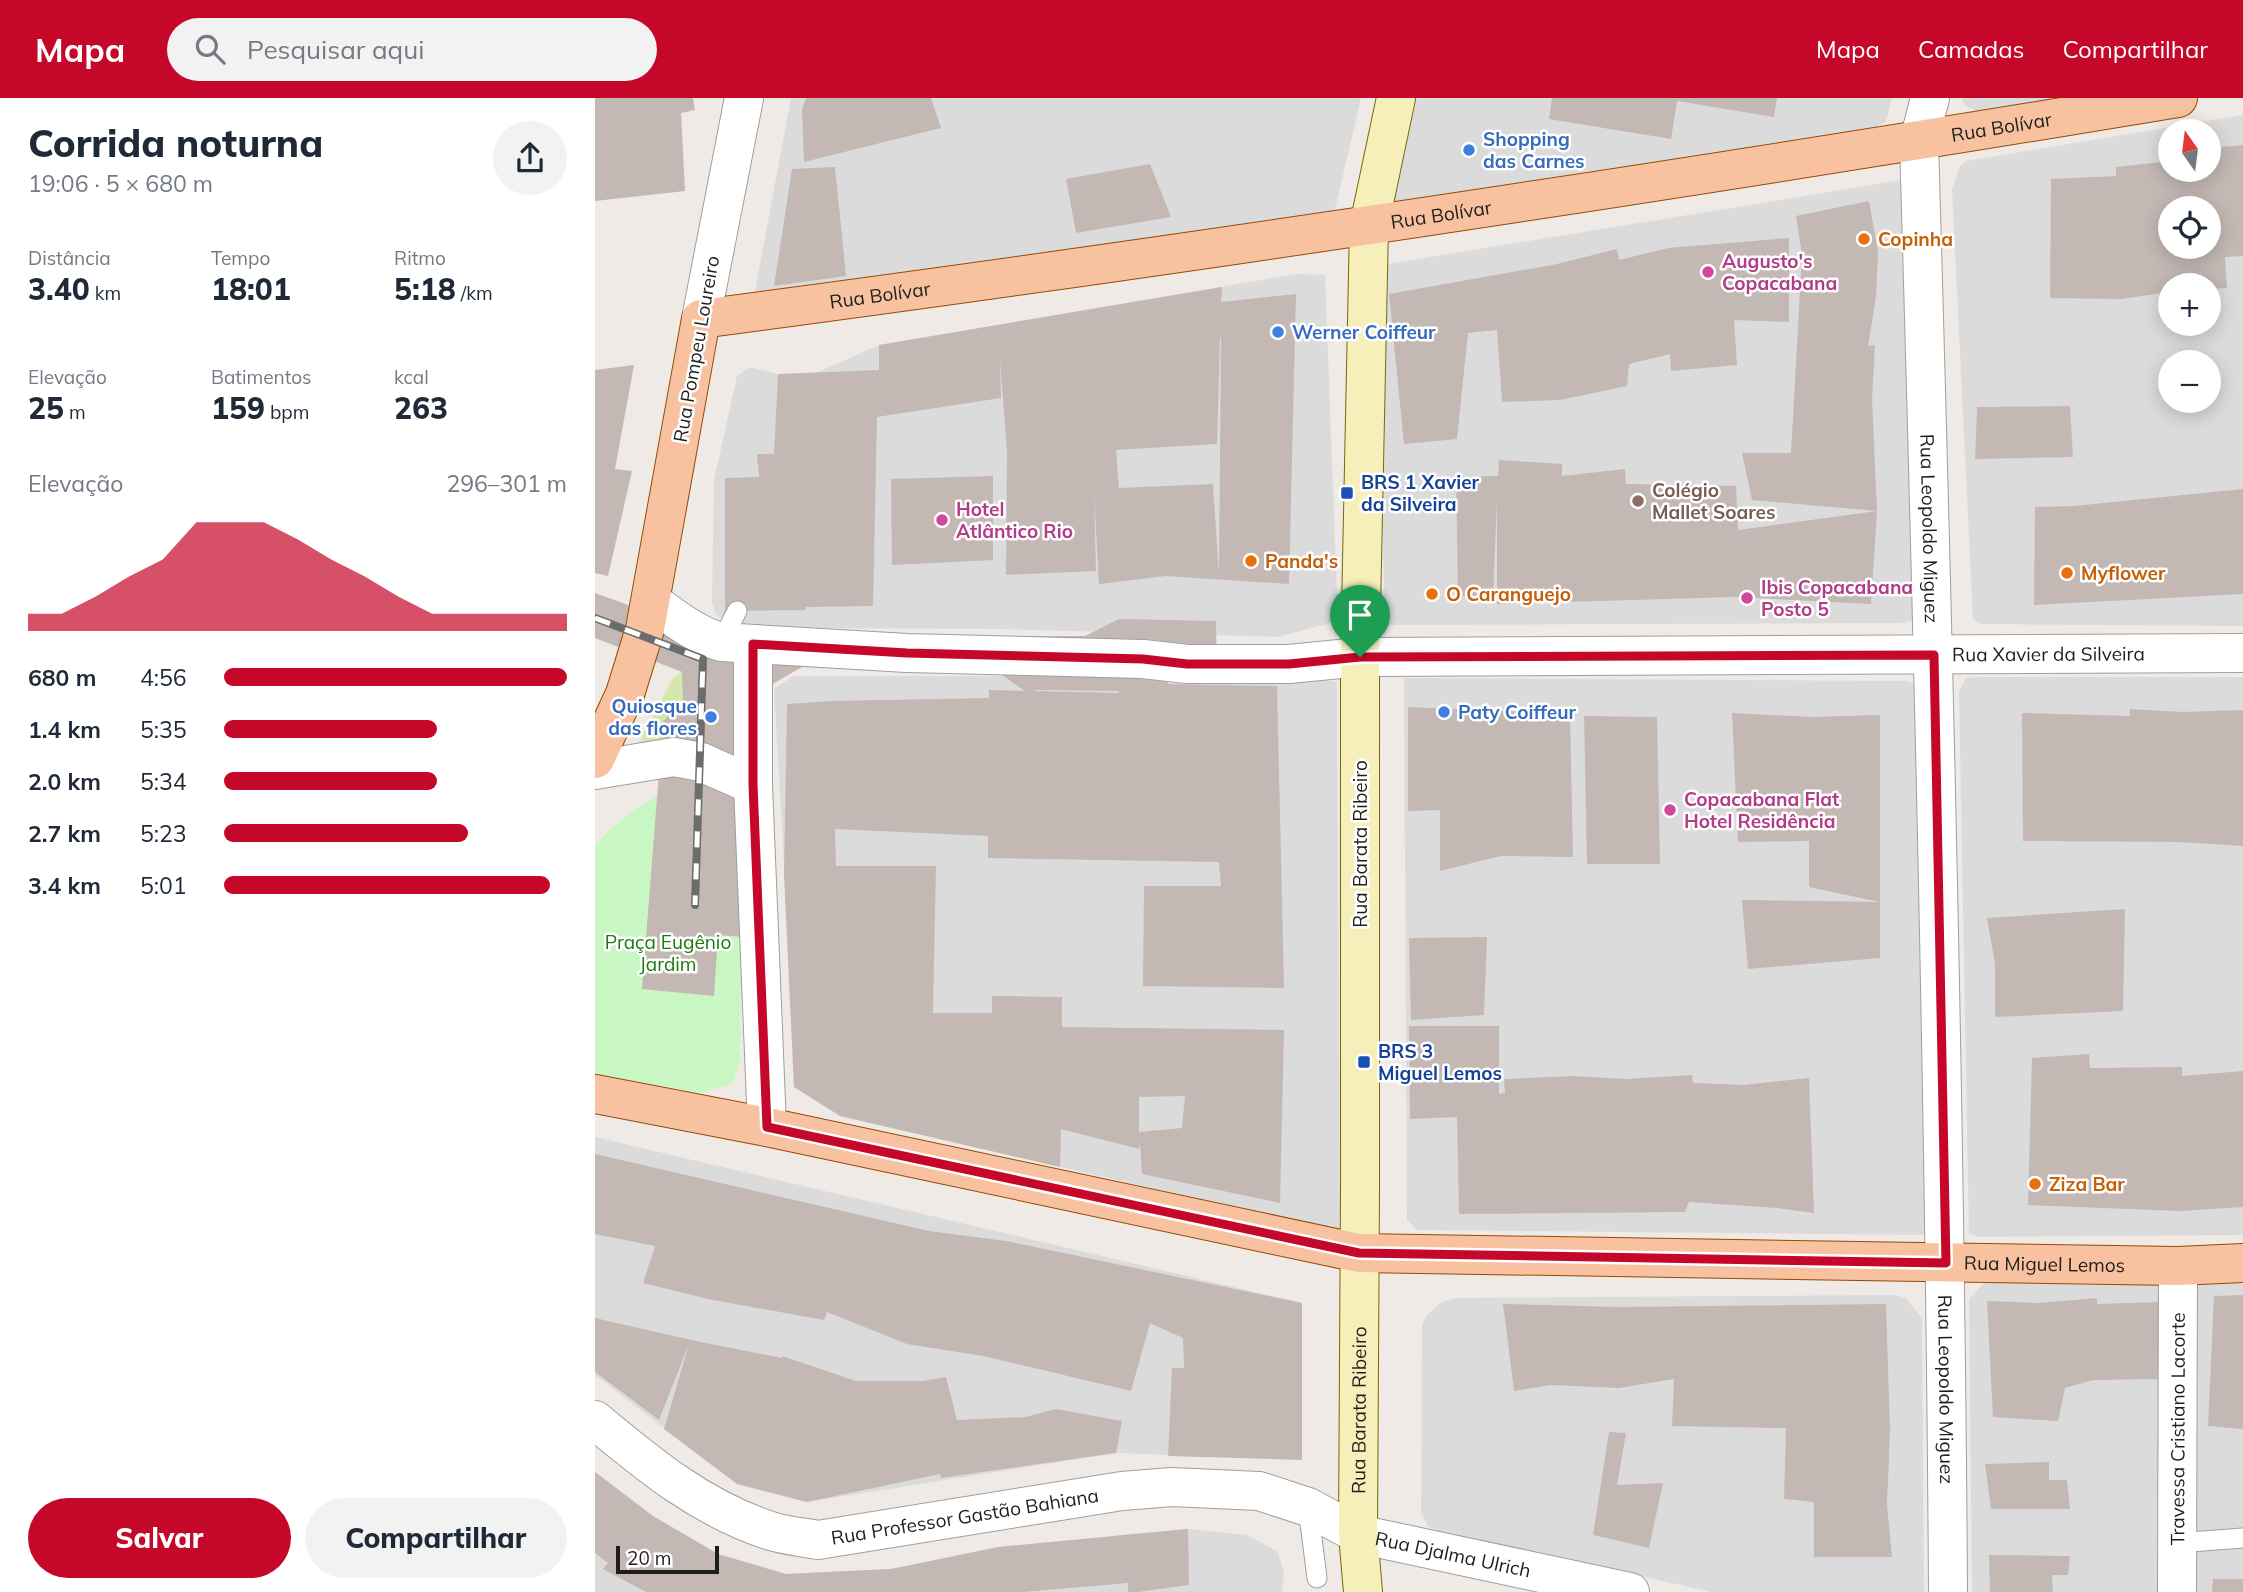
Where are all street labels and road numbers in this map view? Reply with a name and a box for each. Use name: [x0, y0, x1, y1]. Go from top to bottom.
street label: Rua Bolívar: [1949, 107, 2053, 147]
street label: Rua Bolívar: [1389, 195, 1493, 234]
street label: Rua Pompeu Loureiro: [668, 254, 724, 444]
street label: Rua Bolívar: [828, 276, 932, 314]
street label: Rua Leopoldo Miguez: [1915, 433, 1944, 624]
street label: Rua Xavier da Silveira: [1952, 641, 2145, 666]
street label: Rua Barata Ribeiro: [1348, 760, 1372, 928]
street label: Rua Miguel Lemos: [1964, 1251, 2125, 1277]
street label: Rua Leopoldo Miguez: [1933, 1294, 1959, 1484]
street label: Travessa Cristiano Lacorte: [2165, 1312, 2190, 1546]
street label: Rua Barata Ribeiro: [1346, 1326, 1371, 1494]
street label: Rua Professor Gastão Bahiana: [829, 1483, 1100, 1550]
street label: Rua Djalma Ulrich: [1373, 1526, 1533, 1583]

